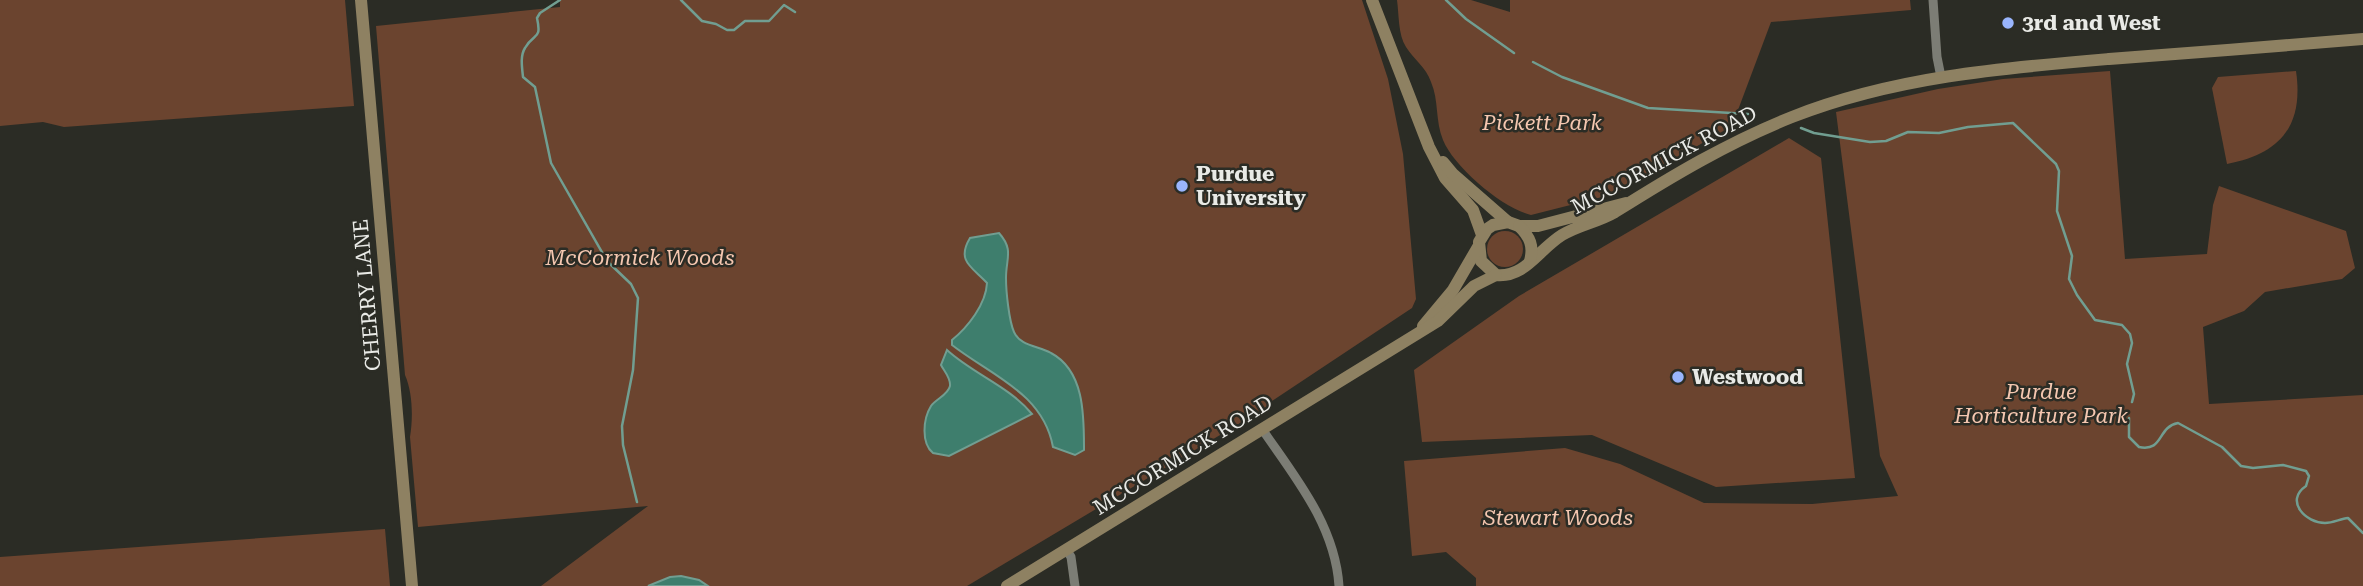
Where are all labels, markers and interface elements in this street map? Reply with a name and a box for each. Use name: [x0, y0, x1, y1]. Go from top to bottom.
place label: 3rd and West: [2022, 11, 2161, 35]
marker: 3rd and West: [2000, 15, 2016, 31]
street label: MCCORMICK ROAD: [1567, 101, 1761, 219]
park label: Pickett Park: [1481, 111, 1602, 135]
place label: Purdue University: [1196, 162, 1306, 210]
marker: Purdue University: [1174, 178, 1190, 194]
street label: CHERRY LANE: [348, 218, 386, 372]
park label: McCormick Woods: [545, 246, 735, 270]
place label: Westwood: [1692, 365, 1803, 389]
marker: Westwood: [1670, 369, 1686, 385]
park label: Purdue Horticulture Park: [1953, 380, 2128, 428]
street label: MCCORMICK ROAD: [1089, 390, 1277, 520]
park label: Stewart Woods: [1482, 506, 1633, 530]

